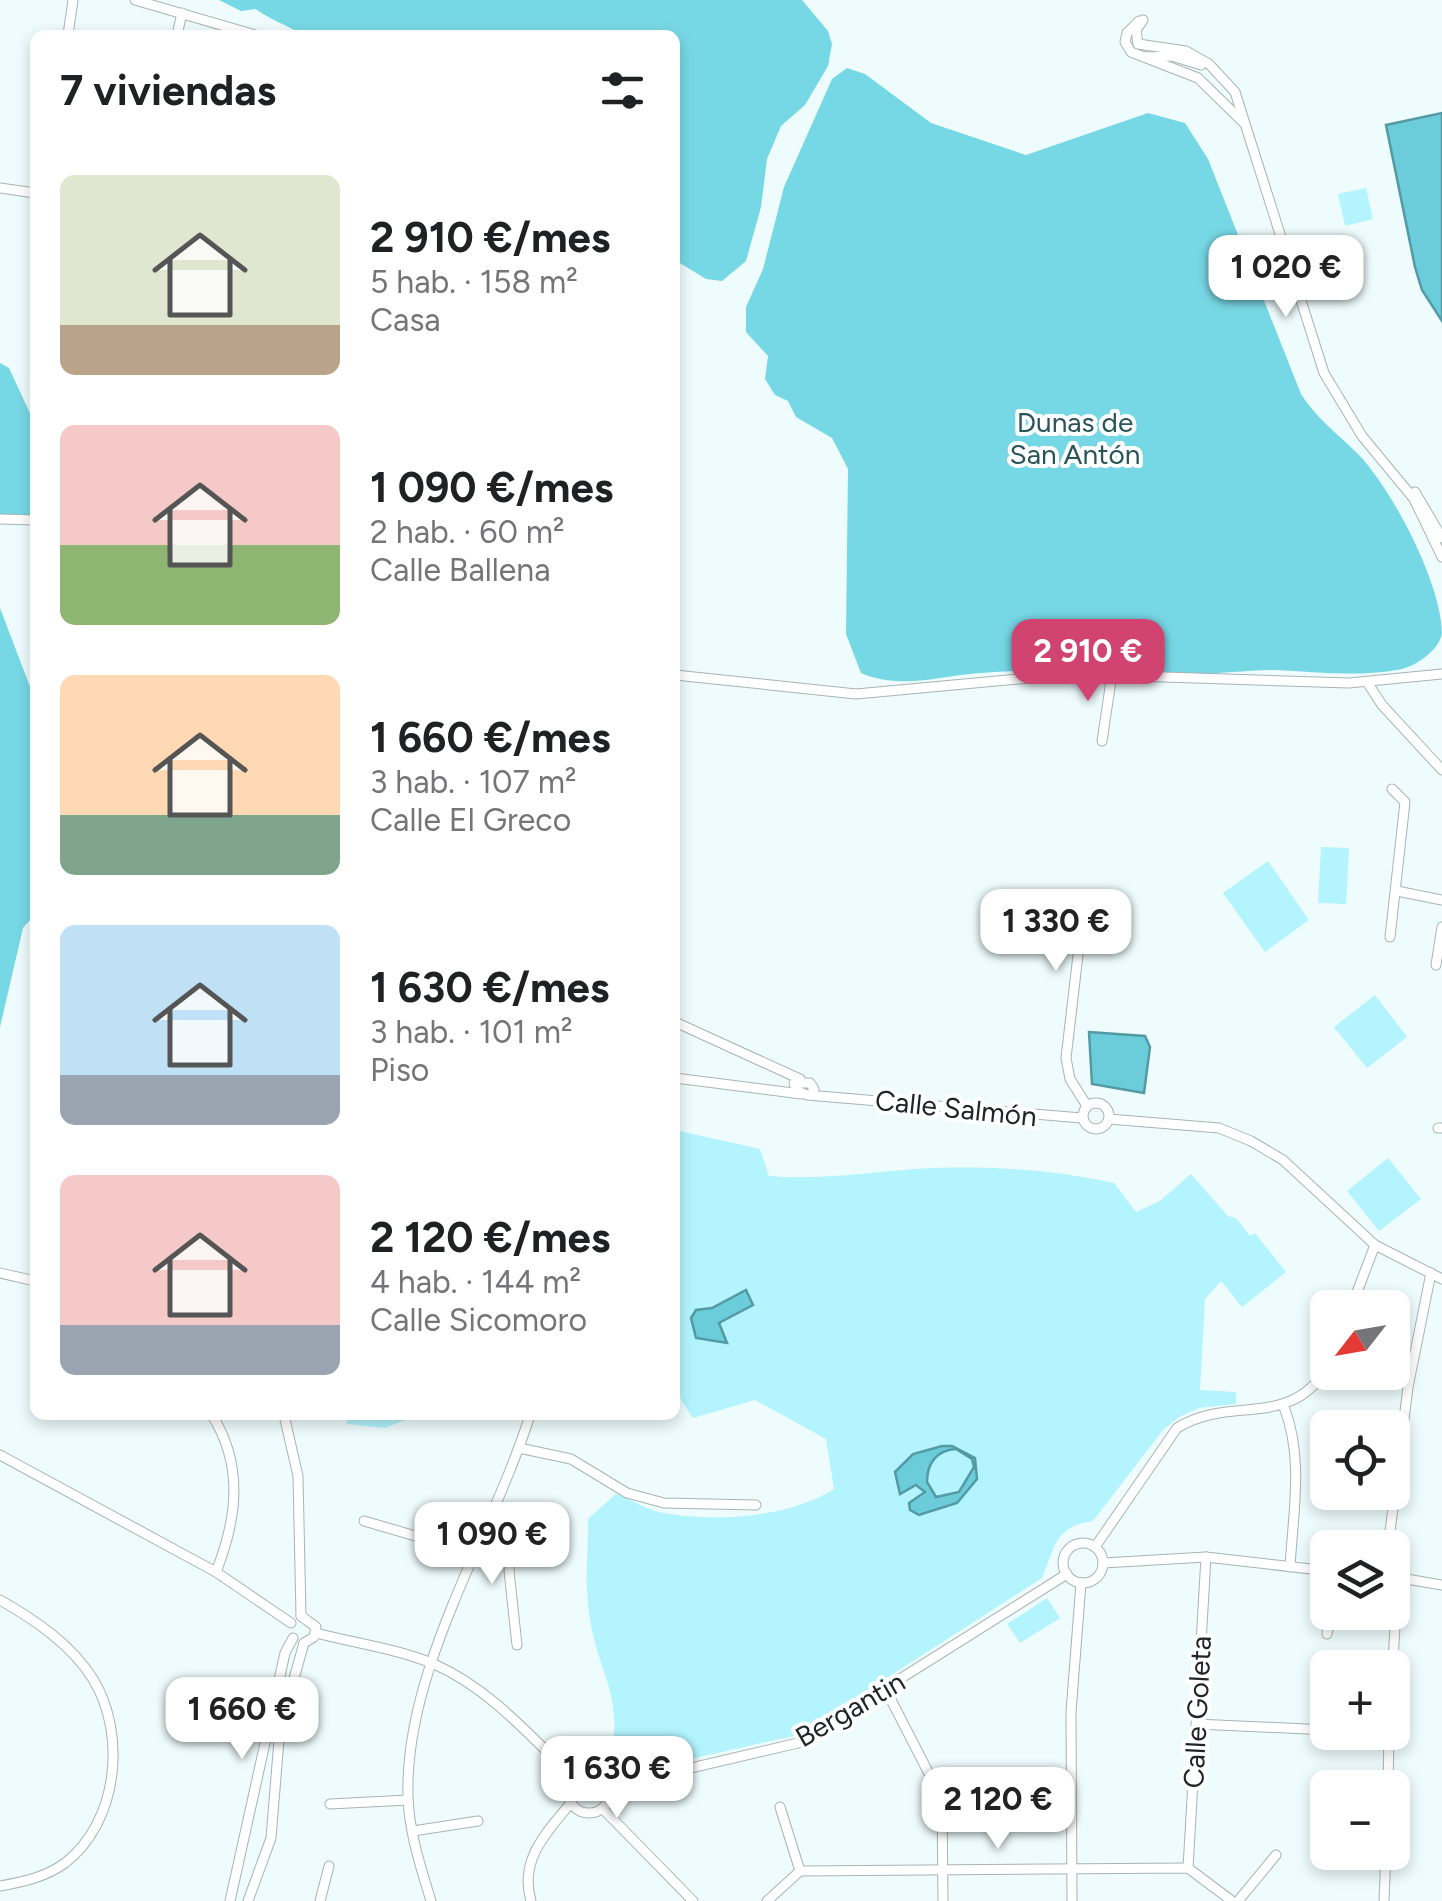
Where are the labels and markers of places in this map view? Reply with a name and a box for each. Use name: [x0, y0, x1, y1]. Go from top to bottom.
pin: 1 020 €: [1194, 235, 1378, 320]
pin: 2 910 €: [996, 619, 1180, 704]
pin: 1 330 €: [964, 889, 1148, 974]
pin: 1 090 €: [400, 1502, 584, 1587]
pin: 1 660 €: [150, 1677, 334, 1762]
pin: 1 630 €: [525, 1736, 709, 1821]
pin: 2 120 €: [906, 1767, 1090, 1852]

